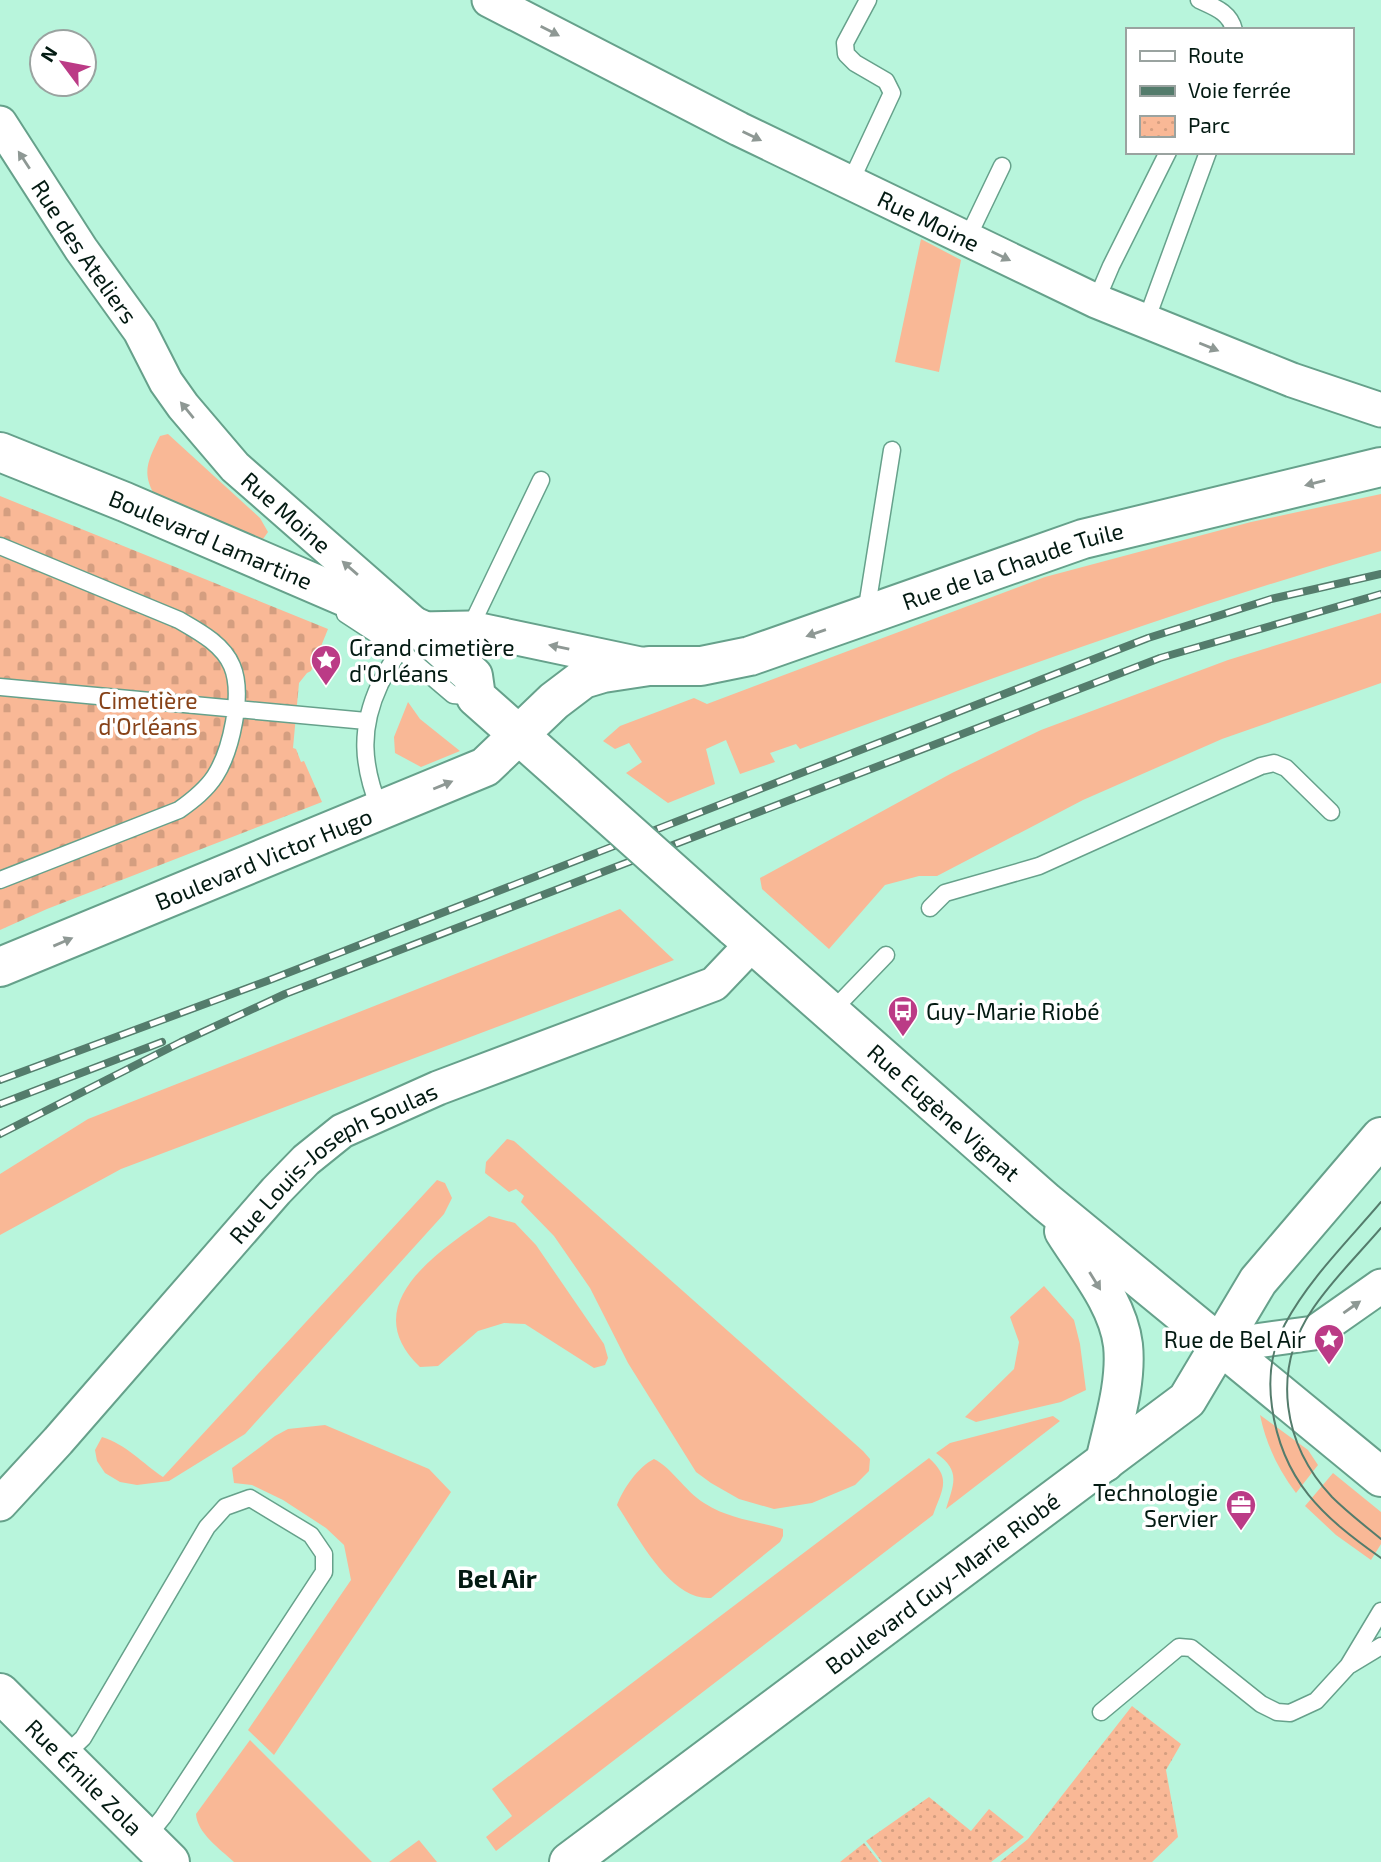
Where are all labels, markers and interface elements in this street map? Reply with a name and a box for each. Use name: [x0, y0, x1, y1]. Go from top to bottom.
one-way arrow: [540, 26, 560, 37]
north arrow: [28, 28, 98, 98]
legend: [1126, 28, 1353, 154]
text: N: [35, 42, 62, 66]
text: Route: [1188, 42, 1244, 67]
text: Voie ferrée: [1188, 77, 1291, 102]
text: Parc: [1188, 112, 1230, 137]
one-way arrow: [742, 130, 762, 141]
one-way arrow: [17, 151, 30, 170]
street label: Rue des Ateliers: [26, 174, 144, 329]
street label: Rue Moine: [873, 184, 984, 257]
one-way arrow: [991, 250, 1011, 261]
one-way arrow: [1199, 341, 1220, 352]
one-way arrow: [180, 401, 195, 418]
street label: Rue Moine: [236, 465, 337, 559]
one-way arrow: [1304, 478, 1326, 489]
street label: Boulevard Lamartine: [105, 483, 317, 595]
street label: Rue de la Chaude Tuile: [898, 516, 1126, 615]
one-way arrow: [341, 560, 359, 576]
one-way arrow: [805, 628, 826, 639]
place label: Grand cimetière d'Orléans: [349, 633, 515, 687]
one-way arrow: [548, 641, 570, 652]
place icon: Grand cimetière d'Orléans: [309, 643, 343, 687]
park label: Cimetière d'Orléans: [98, 686, 198, 740]
one-way arrow: [433, 779, 454, 790]
street label: Boulevard Victor Hugo: [151, 801, 376, 916]
one-way arrow: [53, 936, 74, 947]
bus stop icon: Guy-Marie Riobé: [886, 994, 920, 1038]
place label: Guy-Marie Riobé: [926, 997, 1100, 1025]
street label: Rue Eugène Vignat: [862, 1038, 1026, 1187]
street label: Rue Louis-Joseph Soulas: [223, 1076, 441, 1249]
one-way arrow: [1089, 1271, 1102, 1291]
one-way arrow: [1343, 1300, 1361, 1314]
place icon: Rue de Bel Air: [1312, 1322, 1346, 1366]
place label: Rue de Bel Air: [1164, 1325, 1306, 1353]
place label: Technologie Servier: [1093, 1478, 1218, 1532]
street label: Boulevard Guy-Marie Riobé: [820, 1486, 1065, 1680]
office icon: Technologie Servier: [1224, 1488, 1258, 1532]
district label: Bel Air: [457, 1562, 537, 1593]
street label: Rue Émile Zola: [20, 1713, 149, 1841]

